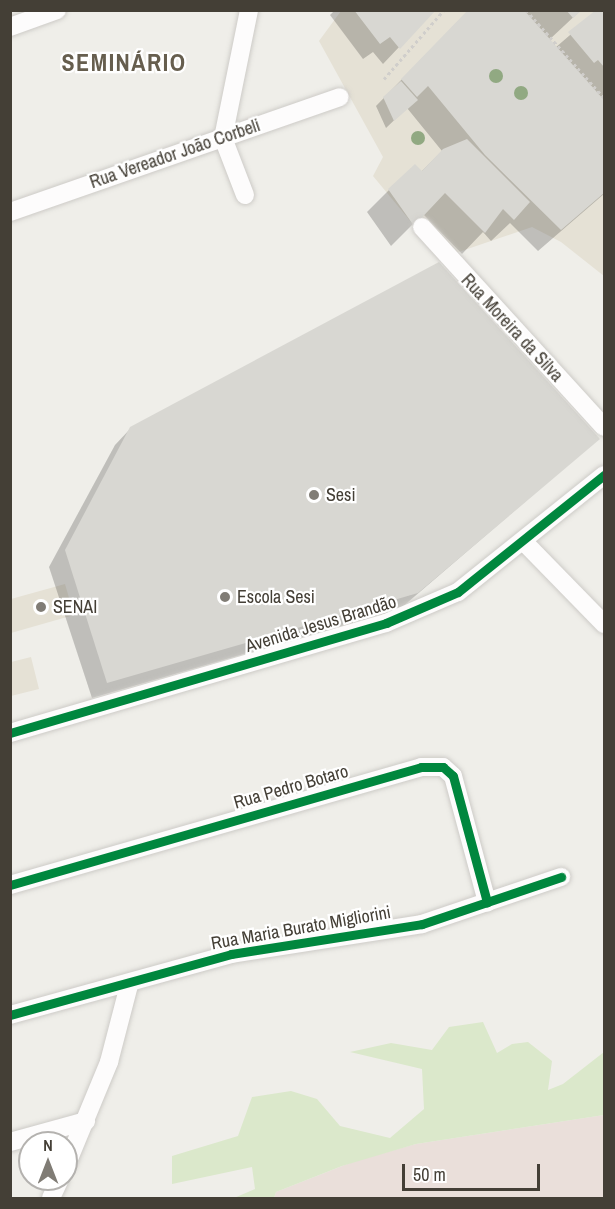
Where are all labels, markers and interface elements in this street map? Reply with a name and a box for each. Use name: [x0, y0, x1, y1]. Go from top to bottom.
district label: SEMINÁRIO: [61, 49, 187, 77]
street label: Rua Vereador João Corbeli: [87, 115, 263, 193]
street label: Rua Moreira da Silva: [457, 270, 567, 386]
place label: Sesi: [326, 484, 356, 506]
marker: Sesi: [307, 488, 321, 502]
place label: Escola Sesi: [237, 586, 315, 608]
marker: Escola Sesi: [218, 590, 232, 604]
street label: Avenida Jesus Brandão: [243, 591, 399, 657]
place label: SENAI: [53, 596, 97, 618]
marker: SENAI: [34, 600, 48, 614]
street label: Rua Pedro Botaro: [231, 760, 351, 814]
street label: Rua Maria Burato Migliorini: [209, 902, 393, 954]
north arrow: [18, 1131, 78, 1191]
text: N: [43, 1134, 53, 1156]
scale bar: [405, 1152, 543, 1190]
text: 50 m: [413, 1162, 446, 1187]

